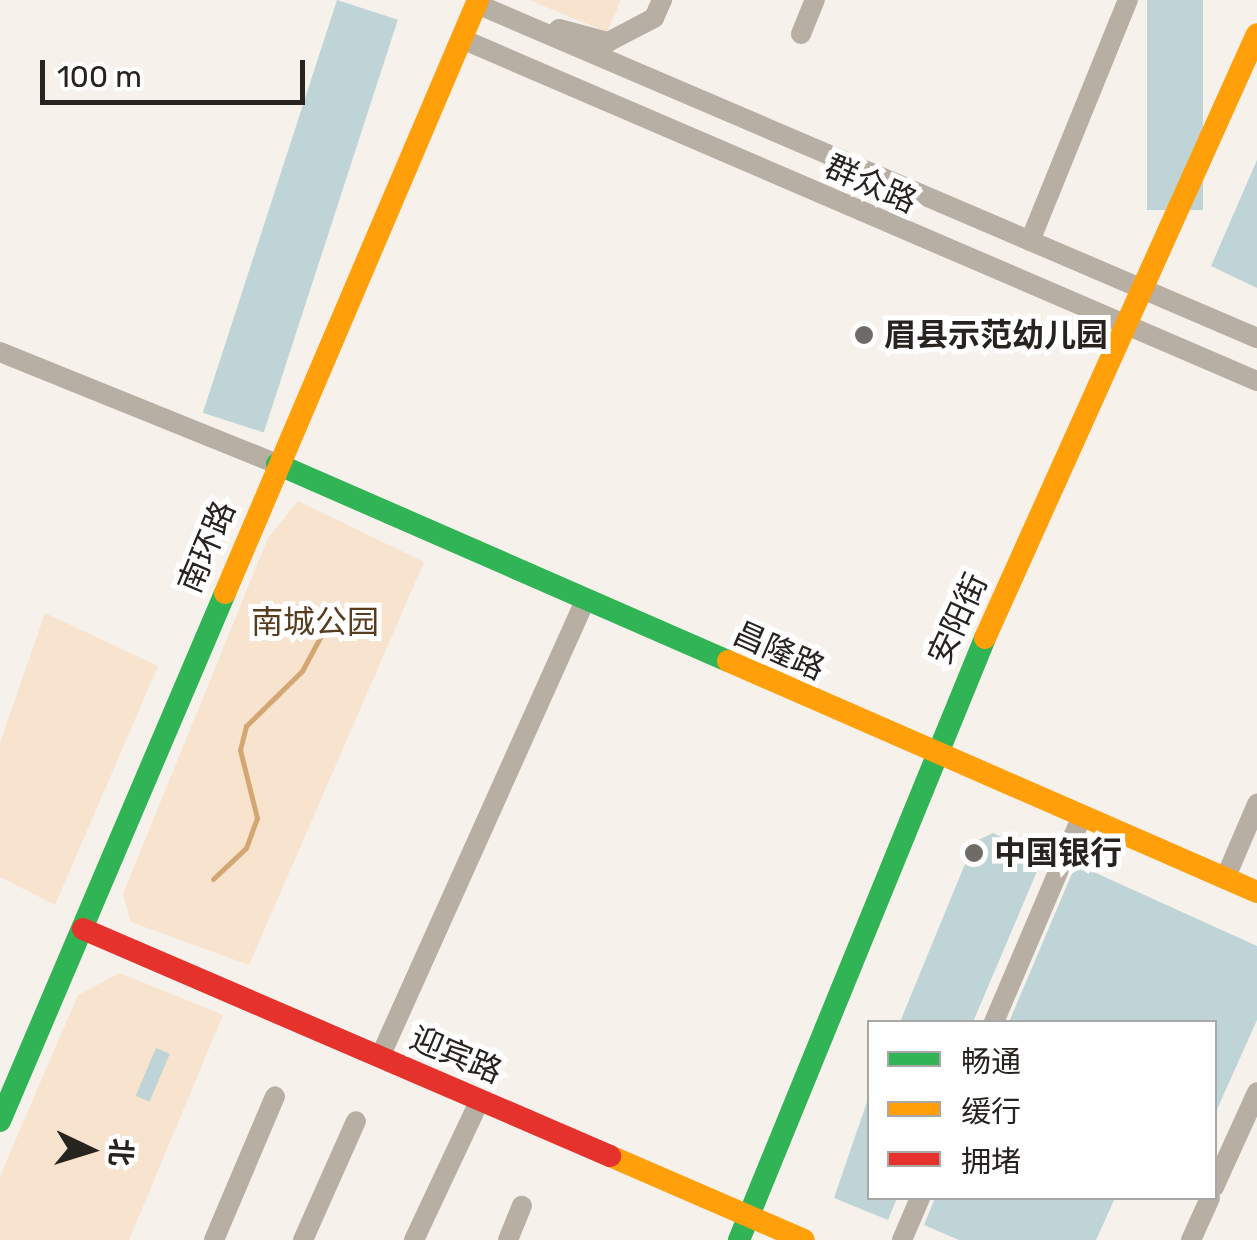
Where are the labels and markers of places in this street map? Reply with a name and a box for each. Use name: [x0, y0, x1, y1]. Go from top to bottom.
place label: 眉县示范幼儿园: [884, 316, 1108, 354]
marker: 眉县示范幼儿园: [853, 324, 875, 346]
place label: 中国银行: [994, 834, 1122, 872]
marker: 中国银行: [963, 842, 985, 864]

